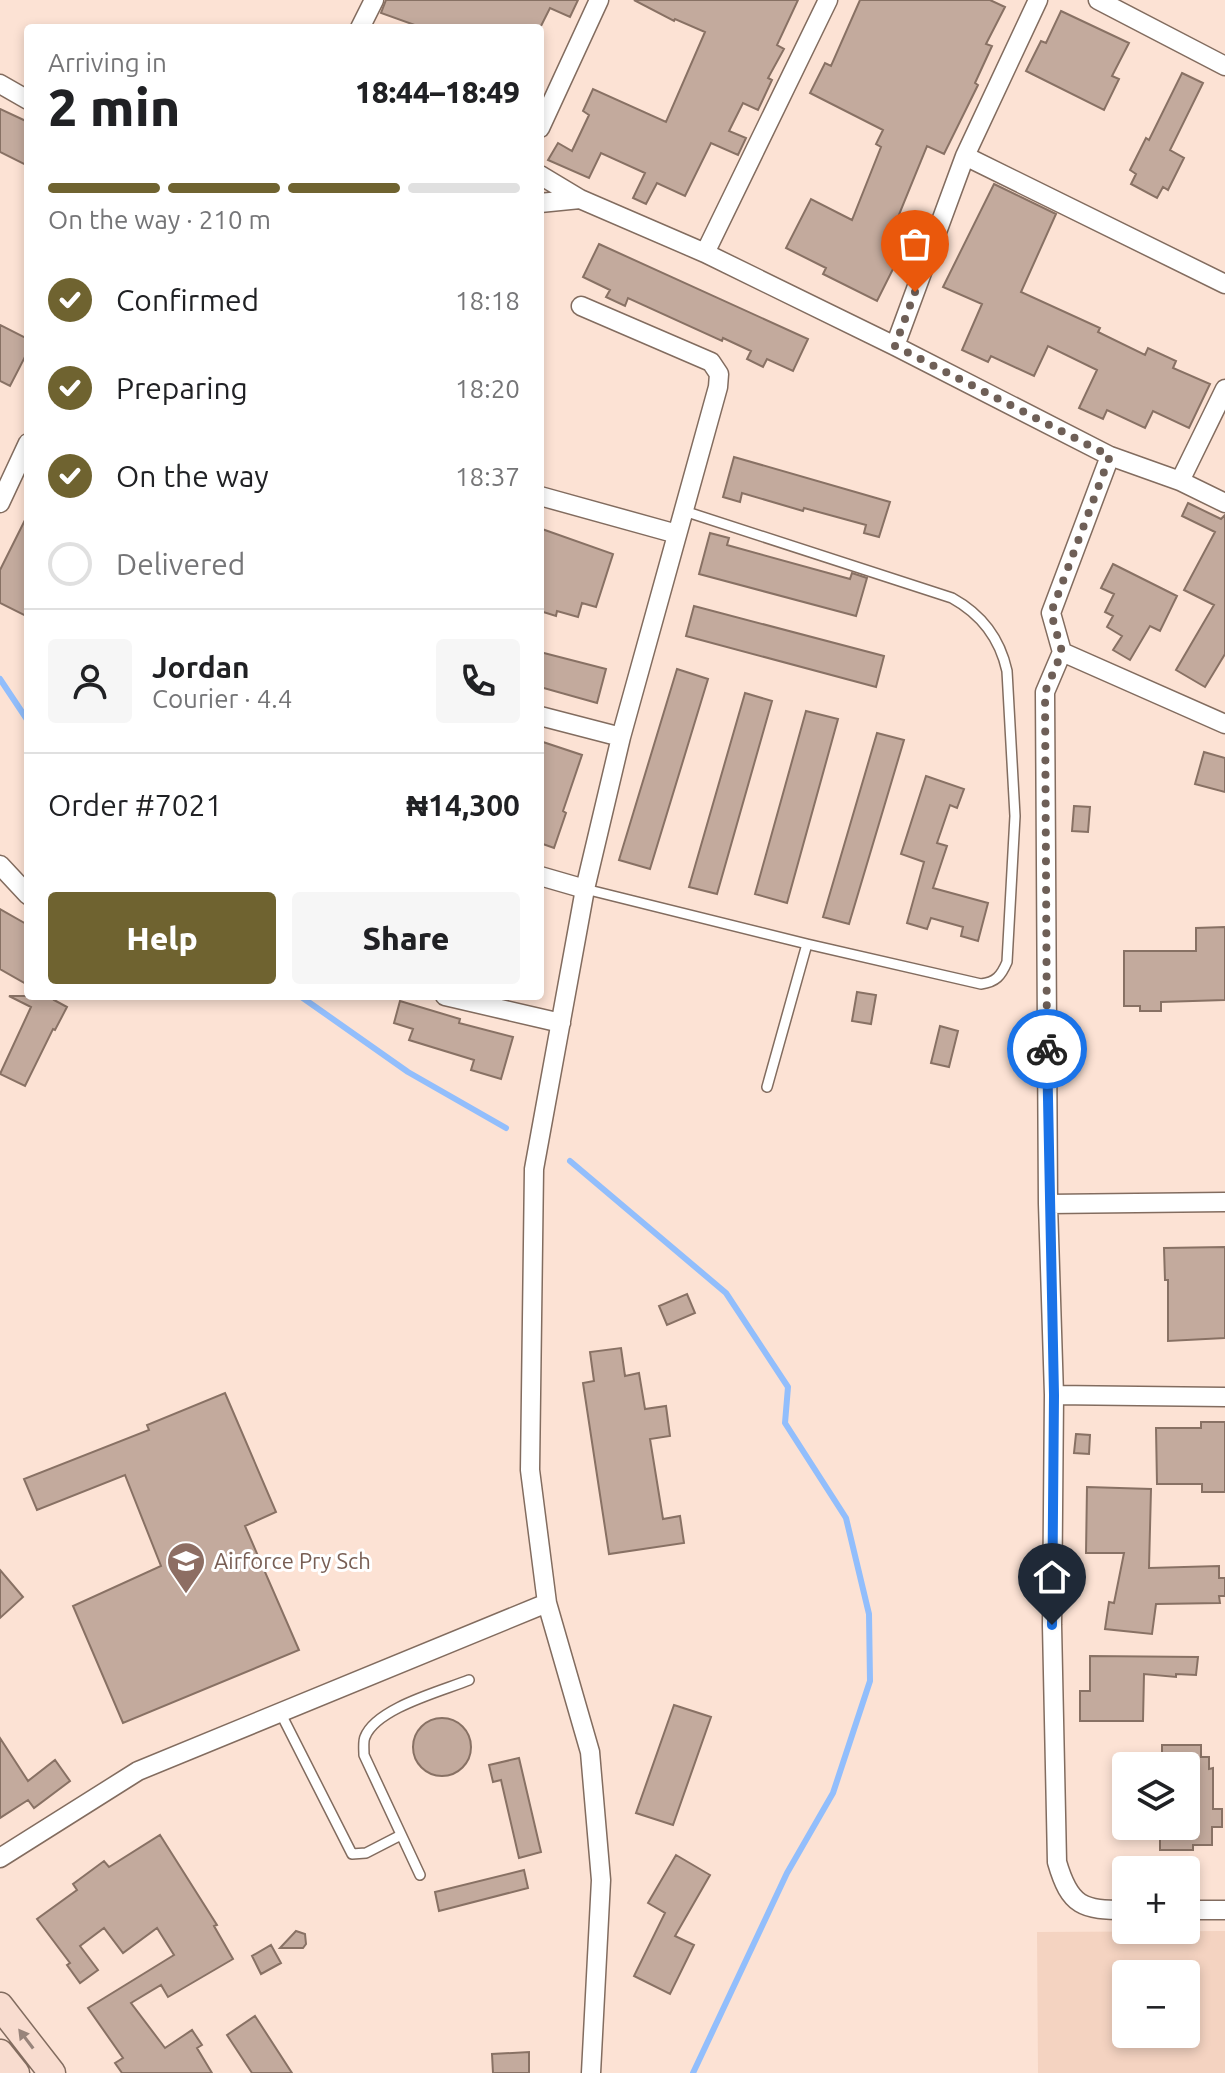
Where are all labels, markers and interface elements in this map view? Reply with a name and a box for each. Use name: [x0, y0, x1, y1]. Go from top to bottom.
text: Arriving in: [48, 48, 167, 77]
text: 18:44–18:49: [355, 75, 520, 109]
text: 2 min: [48, 78, 180, 136]
text: On the way · 210 m: [48, 205, 271, 234]
pin: [881, 210, 949, 292]
icon: bag: [893, 222, 937, 266]
icon: check: [48, 278, 92, 322]
text: Confirmed: [116, 283, 259, 317]
text: 18:18: [455, 286, 520, 315]
icon: check: [48, 366, 92, 410]
text: Preparing: [116, 371, 248, 405]
text: 18:20: [455, 374, 520, 403]
icon: check: [48, 454, 92, 498]
text: On the way: [116, 459, 269, 493]
text: 18:37: [455, 462, 520, 491]
text: Delivered: [116, 547, 245, 581]
button: person: [48, 639, 132, 723]
button: phone: [436, 639, 520, 723]
text: Jordan: [152, 650, 250, 684]
text: Courier · 4.4: [152, 684, 292, 713]
text: Order #7021: [48, 788, 222, 822]
text: ₦14,300: [406, 788, 520, 822]
button: Help: [48, 892, 276, 984]
button: Share: [292, 892, 520, 984]
courier: [1007, 1009, 1087, 1089]
icon: bike: [1025, 1027, 1069, 1071]
school or university icon: Airforce Pry Sch: [165, 1540, 207, 1595]
pin: [1018, 1543, 1086, 1625]
place label: Airforce Pry Sch: [214, 1548, 371, 1573]
icon: home: [1030, 1555, 1074, 1599]
map controls: [1112, 1752, 1200, 2048]
button: layers: [1112, 1752, 1200, 1840]
button: +: [1112, 1856, 1200, 1944]
button: −: [1112, 1960, 1200, 2048]
one-way arrow: [18, 2029, 34, 2049]

